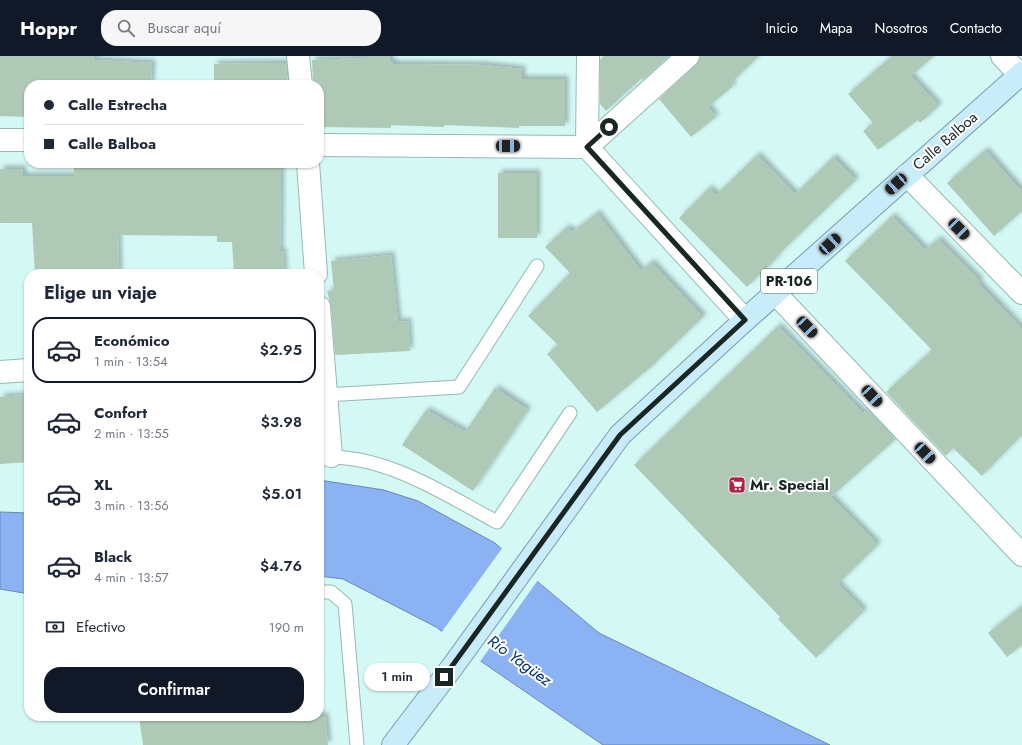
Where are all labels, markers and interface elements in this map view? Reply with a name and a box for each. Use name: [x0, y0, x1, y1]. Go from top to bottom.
search box: [101, 10, 381, 46]
text: Hoppr: [20, 15, 77, 42]
icon: search: [115, 17, 137, 39]
text: Buscar aquí: [147, 17, 221, 39]
text: Inicio: [765, 18, 798, 38]
text: Mapa: [820, 18, 853, 38]
text: Nosotros: [875, 18, 928, 38]
text: Contacto: [950, 18, 1002, 38]
text: Calle Estrecha: [68, 94, 167, 116]
street label: Calle Balboa: [908, 107, 982, 175]
route start: [600, 118, 618, 136]
text: Calle Balboa: [68, 133, 156, 155]
car: [496, 140, 520, 152]
car: [883, 172, 909, 196]
car: [946, 216, 972, 242]
car: [817, 232, 843, 256]
road number: PR-106: [761, 269, 817, 293]
text: Elige un viaje: [44, 280, 157, 306]
car: [794, 314, 820, 340]
text: Económico: [94, 330, 169, 352]
icon: car: [46, 332, 82, 368]
text: $2.95: [260, 339, 302, 361]
text: 1 min · 13:54: [94, 352, 168, 371]
car: [859, 383, 885, 409]
text: Confort: [94, 402, 147, 424]
icon: car: [46, 404, 82, 440]
text: $3.98: [261, 411, 302, 433]
text: 2 min · 13:55: [94, 424, 169, 443]
car: [912, 440, 938, 466]
text: XL: [94, 474, 112, 496]
place label: Mr. Special: [750, 474, 829, 496]
supermarket icon: Mr. Special: [727, 475, 747, 495]
icon: car: [46, 476, 82, 512]
text: $5.01: [262, 483, 302, 505]
text: 3 min · 13:56: [94, 496, 169, 515]
text: Black: [94, 546, 132, 568]
icon: car: [46, 548, 82, 584]
text: $4.76: [260, 555, 302, 577]
text: 4 min · 13:57: [94, 568, 169, 587]
icon: cash: [44, 616, 66, 638]
text: Efectivo: [76, 616, 126, 638]
text: 190 m: [269, 618, 304, 637]
water label: Río Yagüez: [483, 629, 557, 692]
callout: 1 min: [364, 663, 430, 691]
button: Confirmar: [44, 667, 304, 713]
text: 1 min: [381, 667, 413, 686]
route end: [435, 668, 453, 686]

